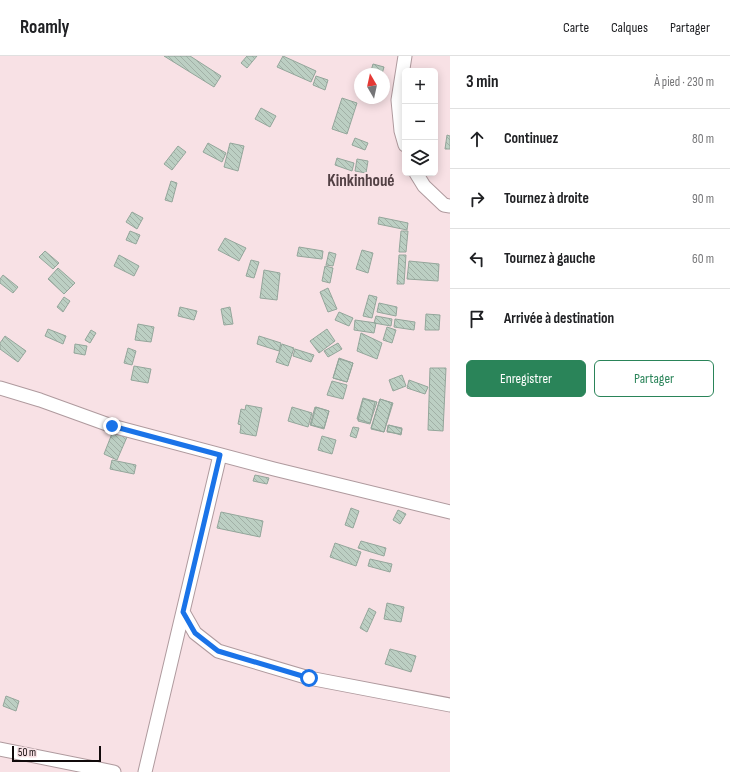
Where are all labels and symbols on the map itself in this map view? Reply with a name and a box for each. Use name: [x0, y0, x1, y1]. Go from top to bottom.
north arrow: [354, 68, 390, 104]
district label: Kinkinhoué: [327, 171, 395, 191]
route end: [103, 417, 121, 435]
route start: [300, 669, 318, 687]
scale bar: [12, 744, 101, 763]

